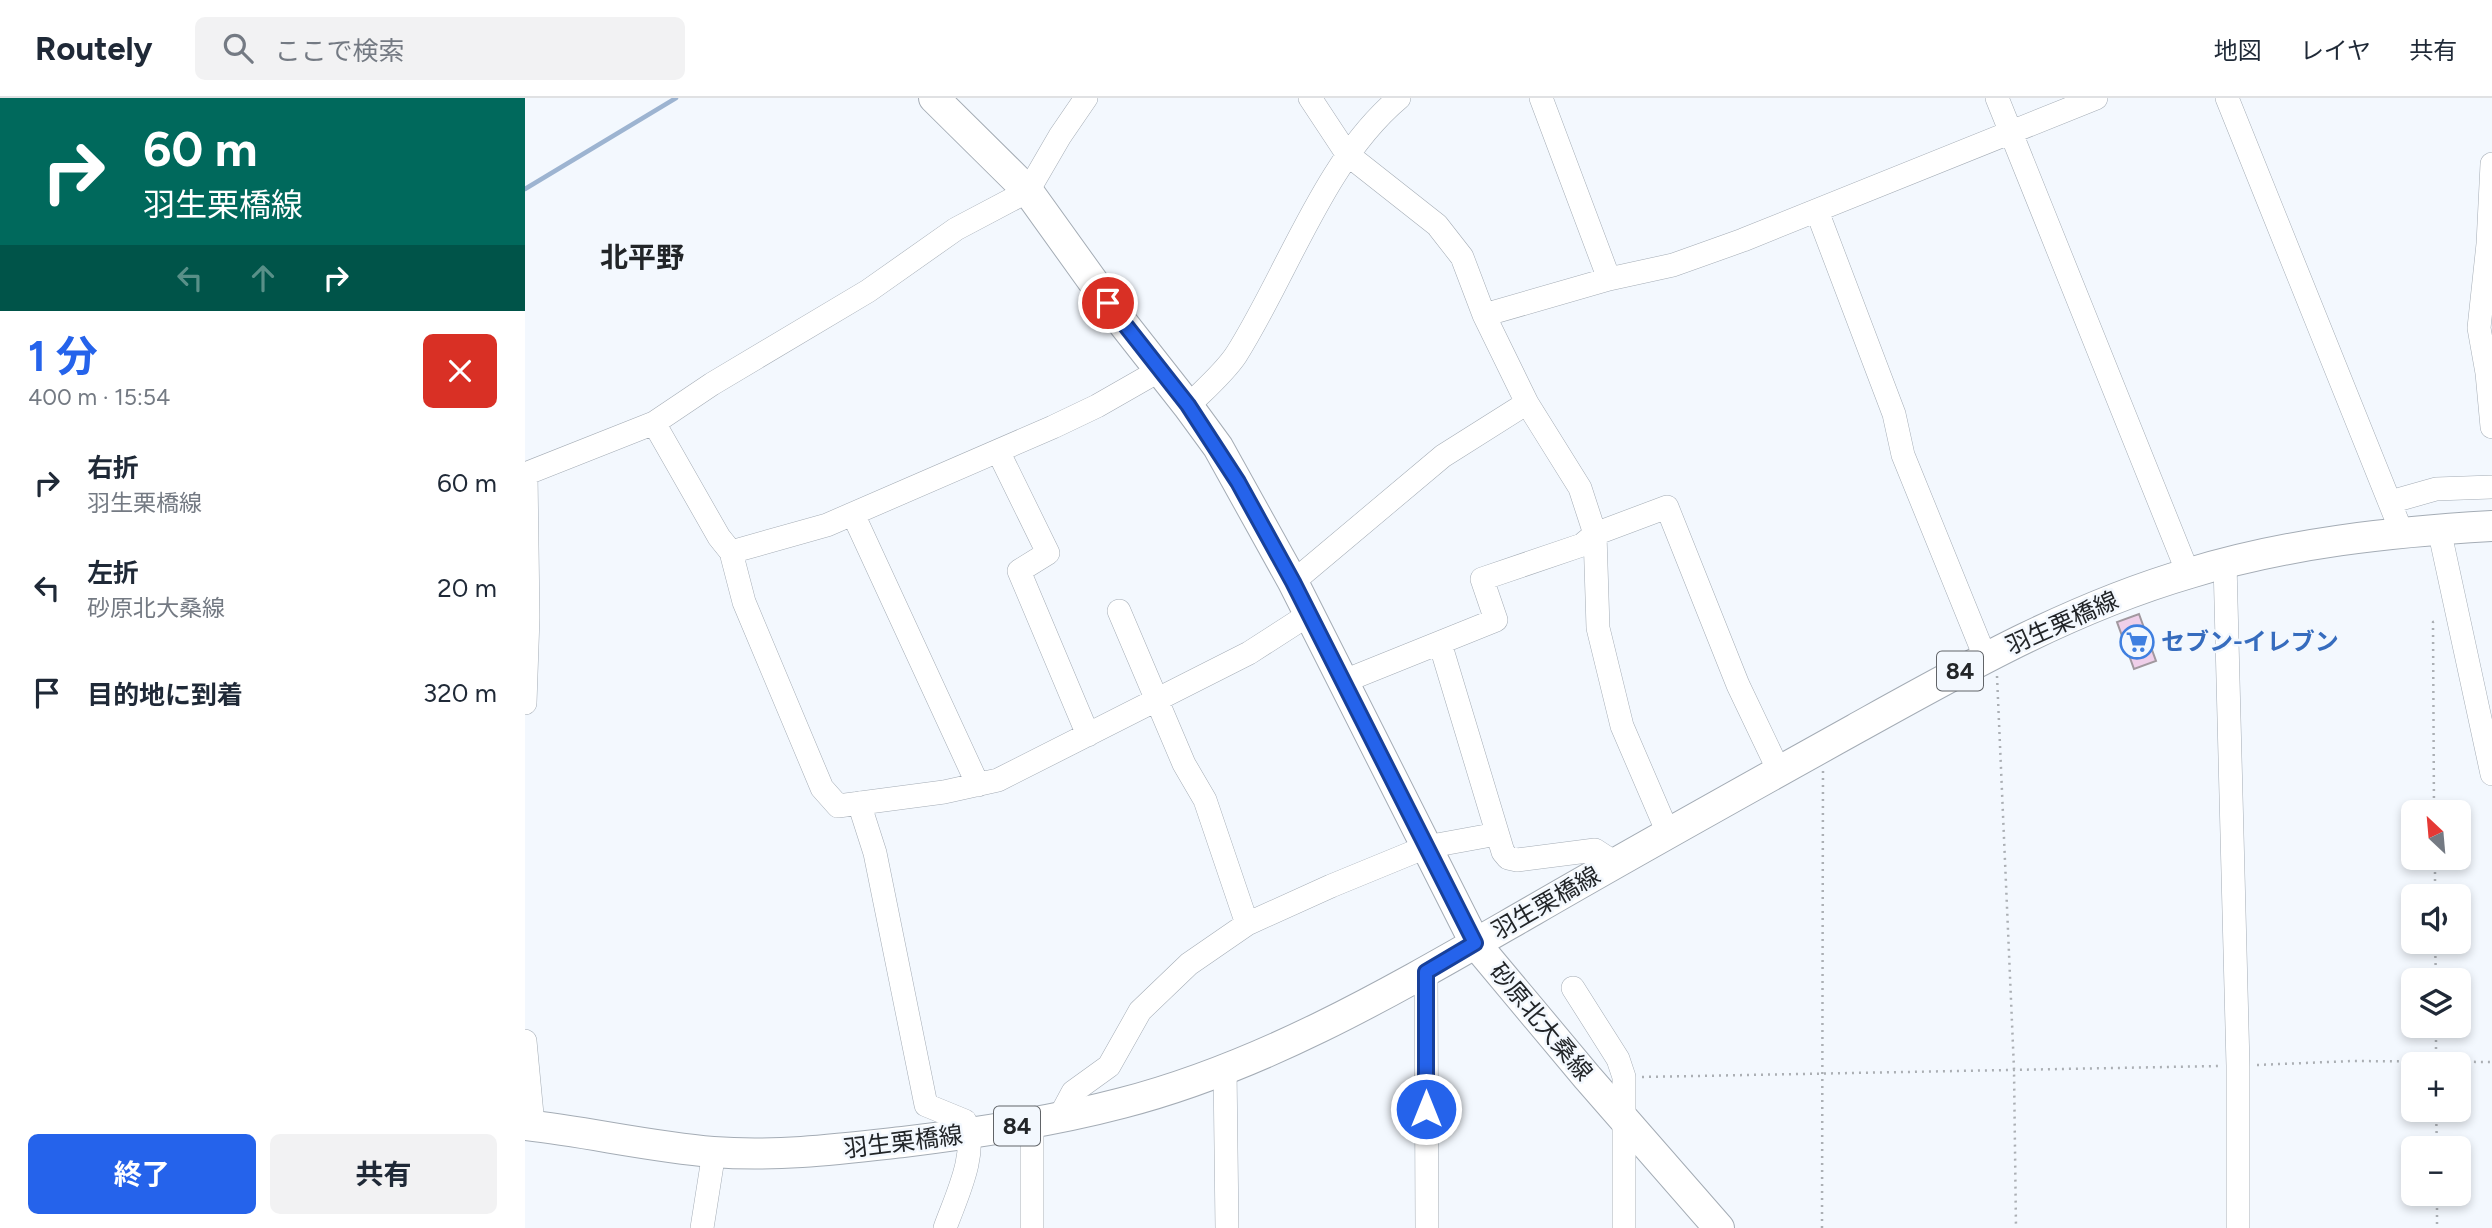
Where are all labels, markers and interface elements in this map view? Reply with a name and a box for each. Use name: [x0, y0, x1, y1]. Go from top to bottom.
search box: [195, 17, 685, 80]
text: Routely: [35, 29, 153, 68]
icon: search: [219, 29, 257, 67]
text: ここで検索: [275, 35, 405, 67]
text: 地図: [2214, 36, 2262, 65]
text: レイヤ: [2300, 36, 2371, 65]
text: 共有: [2409, 36, 2457, 65]
text: 60 m: [143, 119, 258, 178]
icon: right: [28, 126, 119, 217]
text: 羽生栗橋線: [143, 186, 303, 224]
district label: 北平野: [600, 240, 684, 274]
icon: left: [171, 259, 209, 297]
icon: ahead: [244, 259, 282, 297]
icon: right: [317, 259, 355, 297]
pin: [1078, 273, 1138, 333]
icon: arrive: [1089, 284, 1127, 322]
text: 1 分: [28, 331, 98, 382]
button: close: [423, 334, 497, 408]
text: 400 m · 15:54: [28, 383, 170, 411]
text: 右折: [87, 452, 139, 484]
icon: right: [28, 464, 66, 502]
text: 60 m: [437, 467, 497, 499]
text: 羽生栗橋線: [87, 489, 202, 517]
text: 左折: [87, 557, 139, 589]
icon: left: [28, 569, 66, 607]
text: 20 m: [437, 572, 497, 604]
street label: 羽生栗橋線: [2001, 585, 2123, 660]
text: 砂原北大桑線: [87, 594, 225, 622]
supermarket icon: セブン-イレブン: [2118, 623, 2156, 661]
place label: セブン-イレブン: [2161, 627, 2339, 656]
road number: 84: [1937, 652, 1983, 691]
icon: arrive: [28, 674, 66, 712]
text: 320 m: [423, 677, 497, 709]
text: 目的地に到着: [87, 679, 243, 711]
north arrow: [2401, 800, 2471, 870]
map controls: [2401, 800, 2471, 1206]
street label: 羽生栗橋線: [1487, 860, 1605, 945]
button: sound: [2401, 884, 2471, 954]
street label: 砂原北大桑線: [1484, 957, 1599, 1086]
button: layers: [2401, 968, 2471, 1038]
button: +: [2401, 1052, 2471, 1122]
position arrow: [1389, 1072, 1463, 1146]
road number: 84: [994, 1107, 1040, 1146]
street label: 羽生栗橋線: [842, 1120, 964, 1163]
button: 終了: [28, 1134, 256, 1214]
button: 共有: [270, 1134, 497, 1214]
button: −: [2401, 1136, 2471, 1206]

